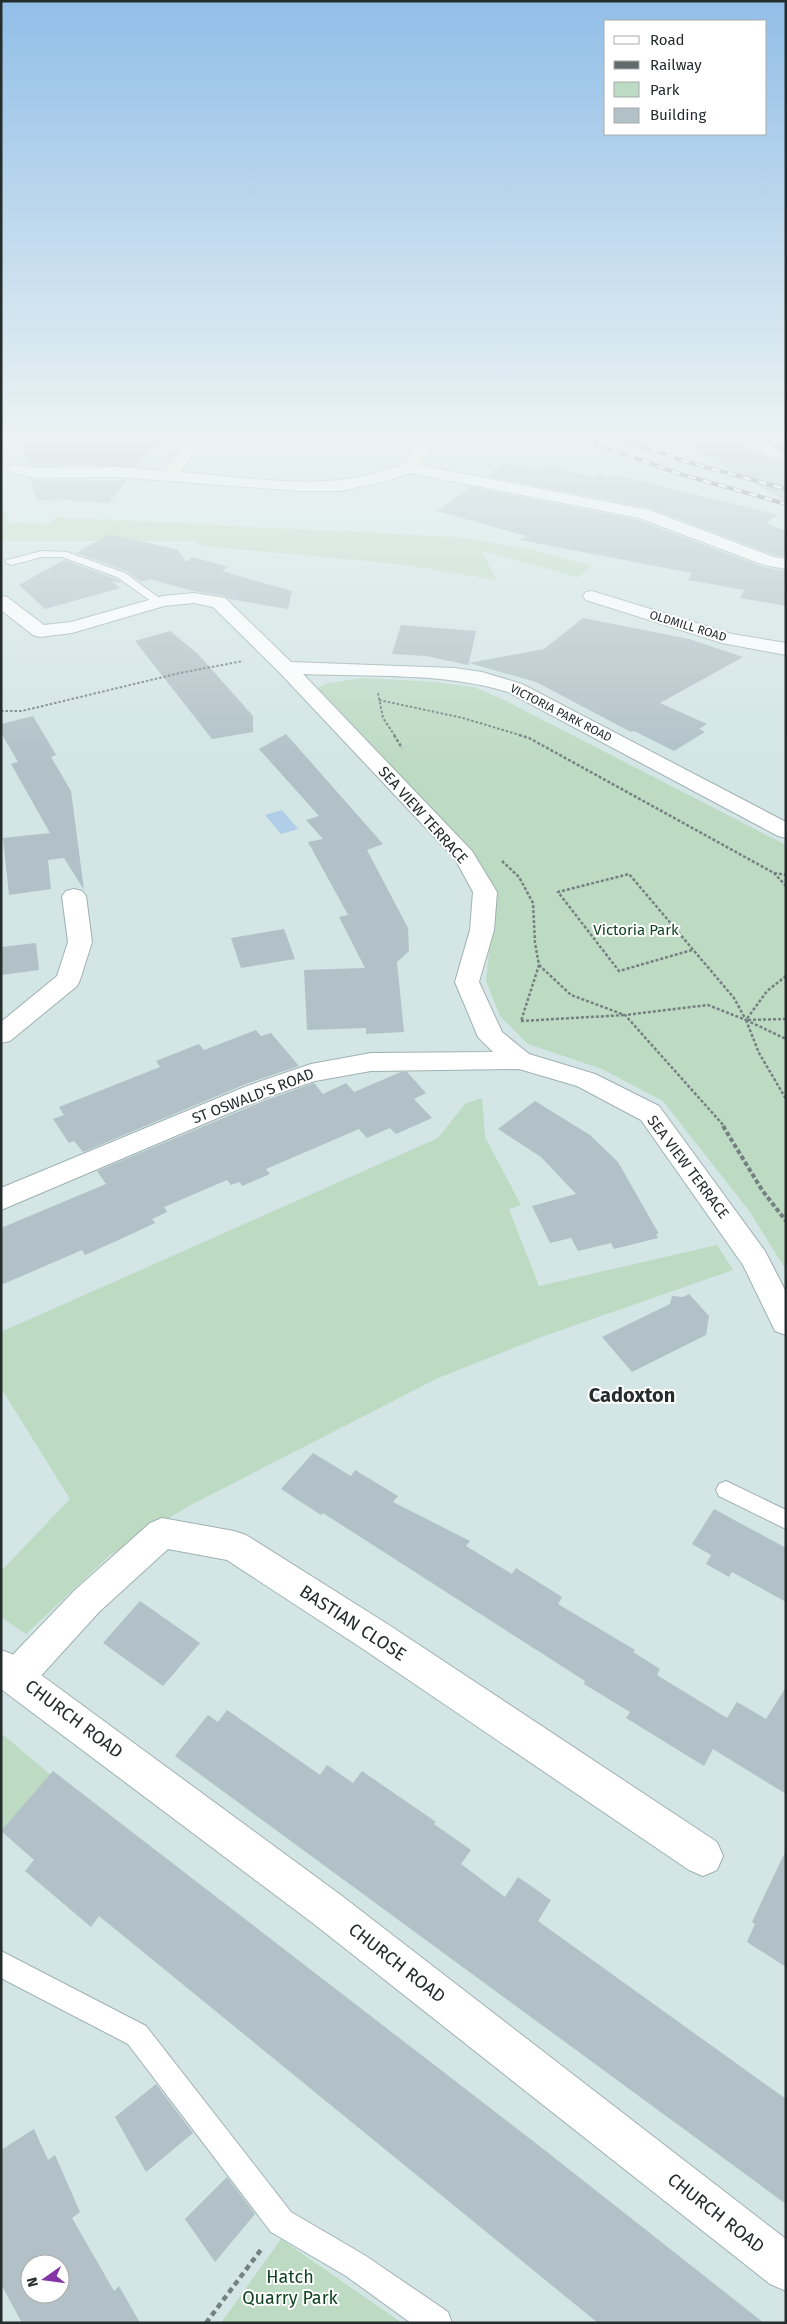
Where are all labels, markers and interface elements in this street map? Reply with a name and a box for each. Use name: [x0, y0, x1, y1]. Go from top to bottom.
legend: [604, 20, 767, 135]
text: Road: [650, 31, 685, 49]
text: Railway: [650, 56, 702, 74]
text: Park: [650, 81, 680, 99]
text: Building: [650, 106, 706, 124]
street label: OLDMILL ROAD: [648, 608, 728, 644]
street label: VICTORIA PARK ROAD: [508, 681, 614, 745]
street label: SEA VIEW TERRACE: [375, 763, 471, 867]
park label: Victoria Park: [593, 921, 679, 939]
street label: ST OSWALD'S ROAD: [190, 1064, 316, 1128]
street label: SEA VIEW TERRACE: [643, 1112, 733, 1222]
district label: Cadoxton: [589, 1383, 675, 1407]
street label: BASTIAN CLOSE: [296, 1580, 410, 1666]
street label: CHURCH ROAD: [21, 1675, 127, 1763]
street label: CHURCH ROAD: [344, 1918, 450, 2008]
street label: CHURCH ROAD: [663, 2168, 769, 2258]
north arrow: [20, 2254, 70, 2304]
park label: Hatch Quarry Park: [242, 2266, 339, 2309]
text: N: [23, 2275, 42, 2289]

